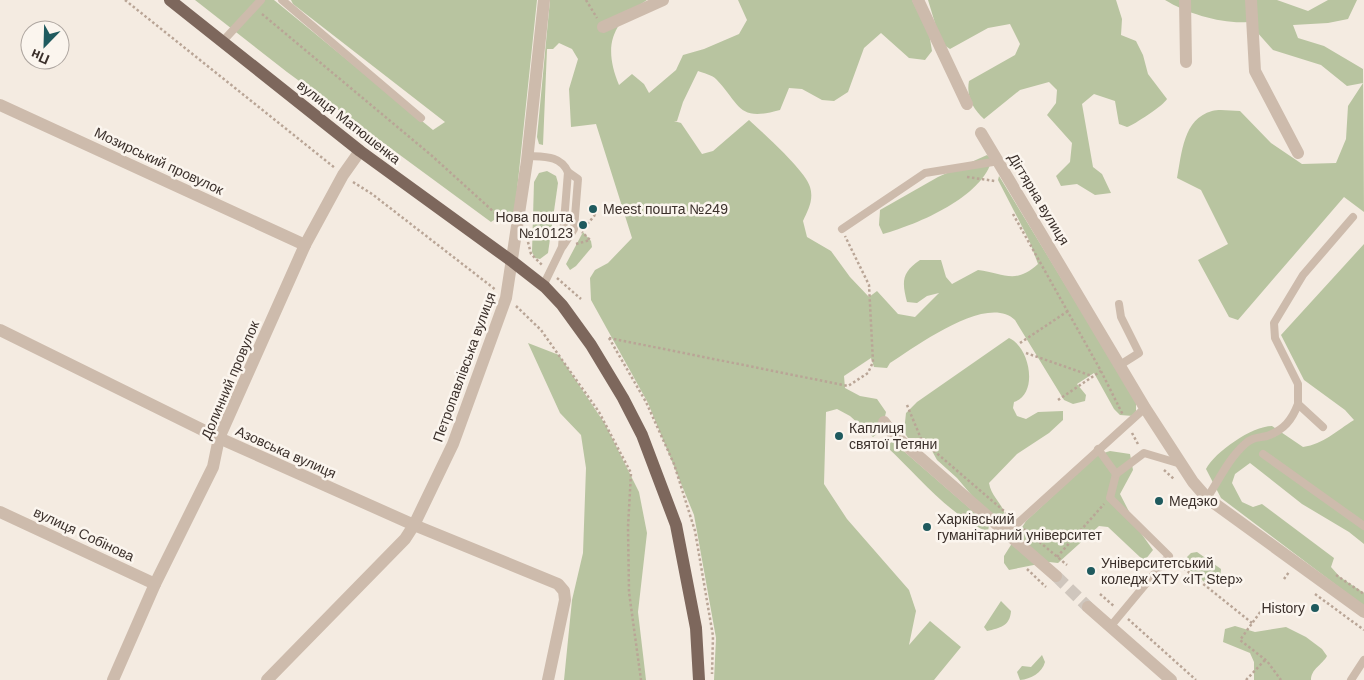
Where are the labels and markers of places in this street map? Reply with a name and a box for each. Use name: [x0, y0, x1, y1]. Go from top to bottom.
place label: Meest пошта №249: [603, 201, 728, 217]
marker: Meest пошта №249: [587, 203, 599, 215]
place label: Нова пошта №10123: [496, 209, 573, 241]
marker: Нова пошта №10123: [577, 219, 589, 231]
place label: Каплиця святої Тетяни: [849, 420, 937, 452]
marker: Каплиця святої Тетяни: [833, 430, 845, 442]
place label: Медэко: [1169, 493, 1218, 509]
marker: Медэко: [1153, 495, 1165, 507]
place label: Харківський гуманітарний університет: [937, 511, 1102, 543]
marker: Харківський гуманітарний університет: [921, 521, 933, 533]
place label: Університетський коледж ХТУ «IT Step»: [1101, 555, 1243, 587]
marker: Університетський коледж ХТУ «IT Step»: [1085, 565, 1097, 577]
place label: History: [1261, 600, 1305, 616]
marker: History: [1309, 602, 1321, 614]

